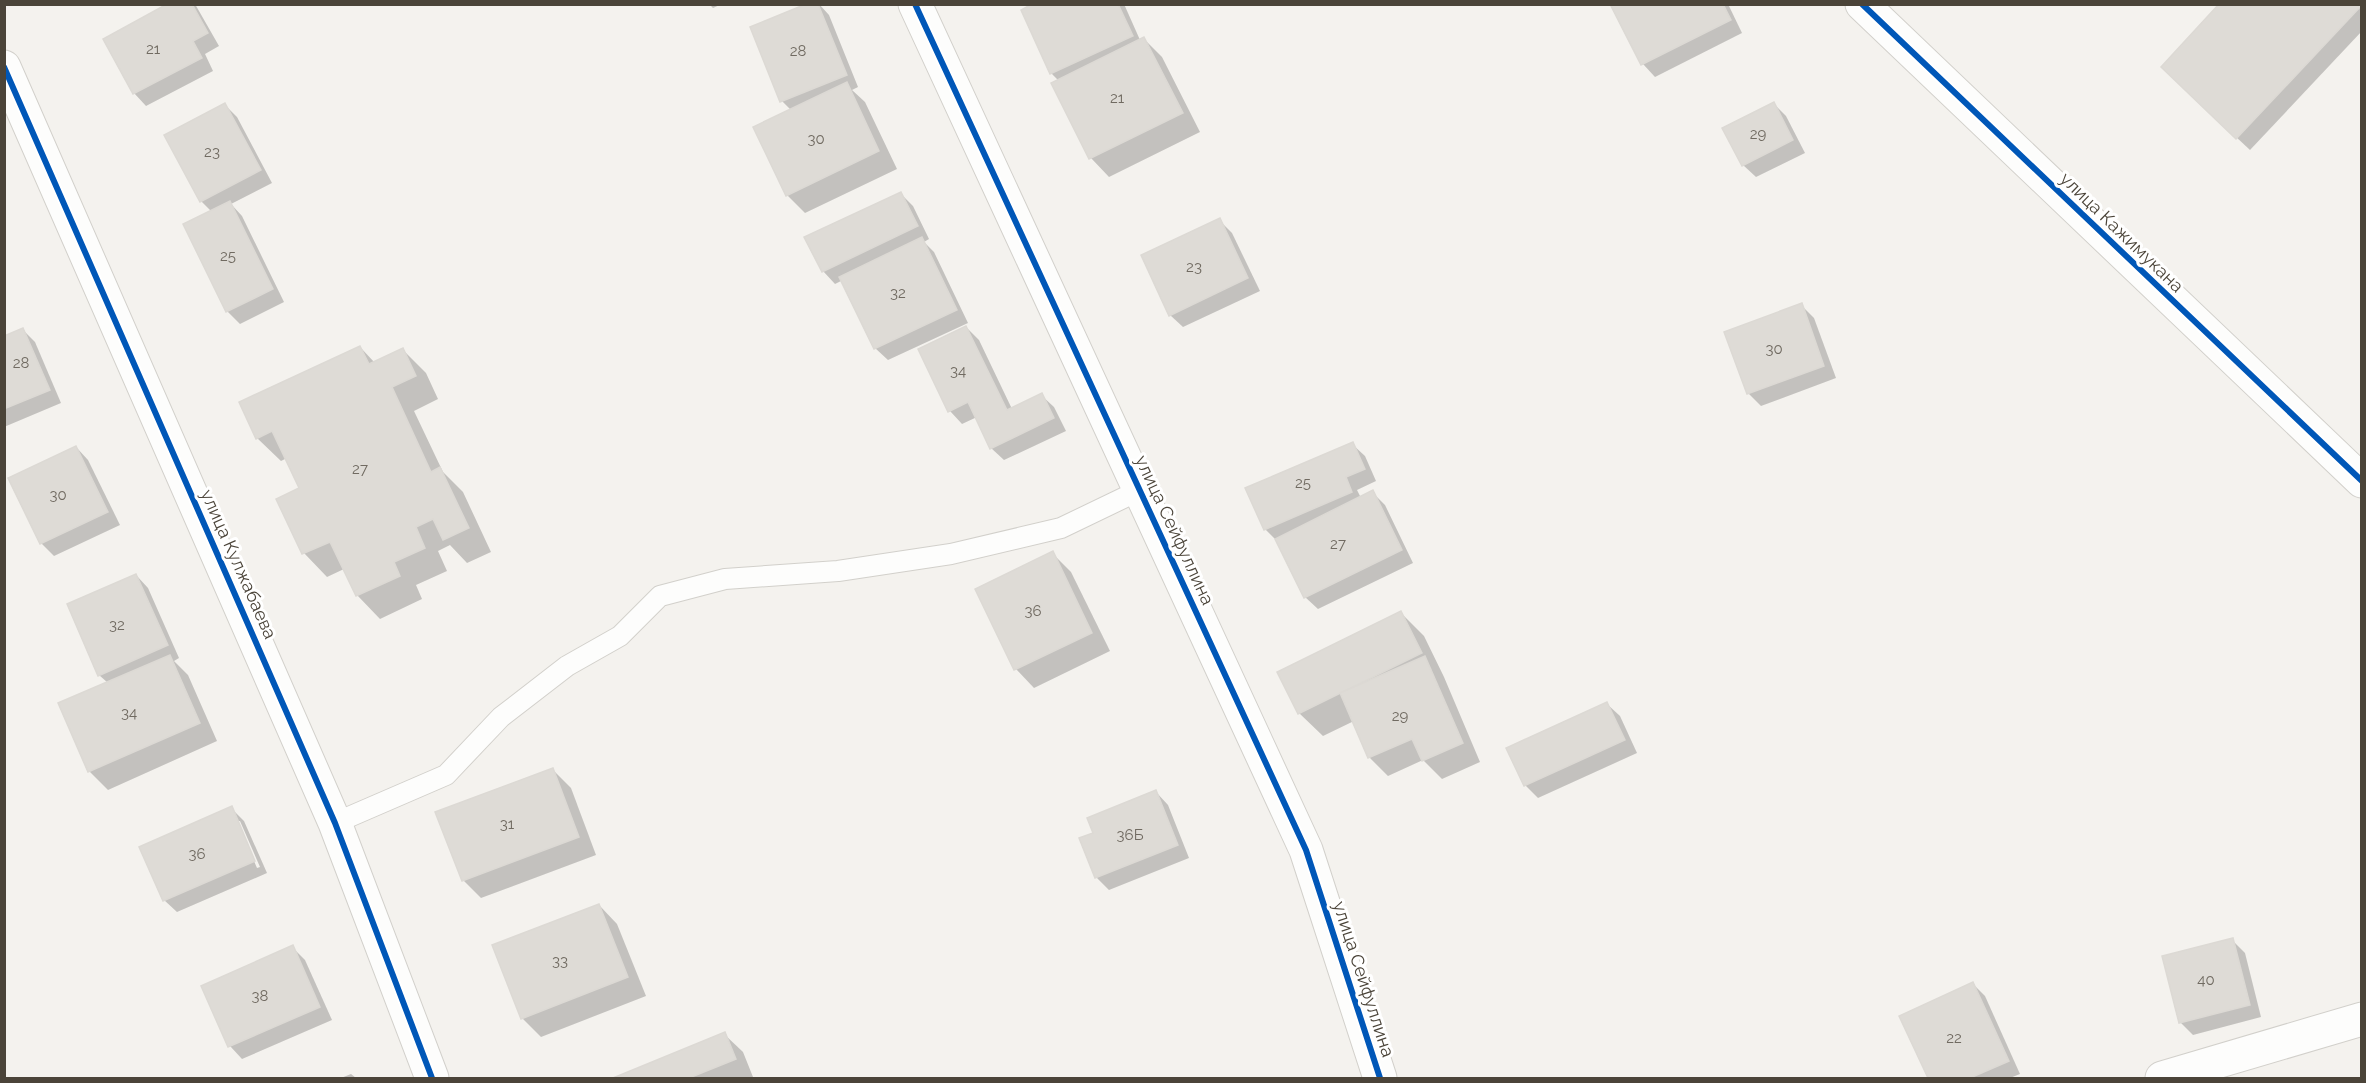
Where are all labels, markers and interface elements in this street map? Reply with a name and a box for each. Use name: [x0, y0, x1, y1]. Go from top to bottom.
house number: 21: [146, 40, 161, 58]
house number: 28: [790, 42, 806, 60]
house number: 21: [1110, 89, 1125, 107]
house number: 29: [1750, 125, 1767, 143]
house number: 30: [807, 130, 825, 148]
house number: 23: [204, 143, 220, 161]
street label: улица Кажимукана: [2056, 168, 2188, 296]
house number: 25: [220, 247, 236, 265]
house number: 23: [1186, 258, 1202, 276]
house number: 32: [890, 284, 906, 302]
house number: 30: [1765, 340, 1783, 358]
house number: 28: [13, 354, 29, 372]
house number: 34: [950, 362, 966, 380]
street label: улица Сейфуллина: [1131, 452, 1219, 608]
house number: 27: [352, 460, 368, 478]
house number: 25: [1295, 474, 1311, 492]
house number: 30: [49, 486, 67, 504]
street label: улица Кулжабаева: [197, 486, 281, 642]
house number: 27: [1330, 535, 1346, 553]
house number: 36: [1024, 602, 1042, 620]
house number: 32: [109, 616, 125, 634]
house number: 34: [121, 704, 137, 722]
house number: 29: [1392, 707, 1409, 725]
house number: 31: [500, 815, 515, 833]
house number: 36Б: [1117, 826, 1144, 844]
house number: 36: [188, 845, 206, 863]
street label: улица Сейфуллина: [1329, 898, 1399, 1060]
house number: 33: [552, 952, 568, 970]
house number: 40: [2197, 971, 2215, 989]
house number: 38: [252, 987, 269, 1005]
house number: 22: [1946, 1029, 1962, 1047]

